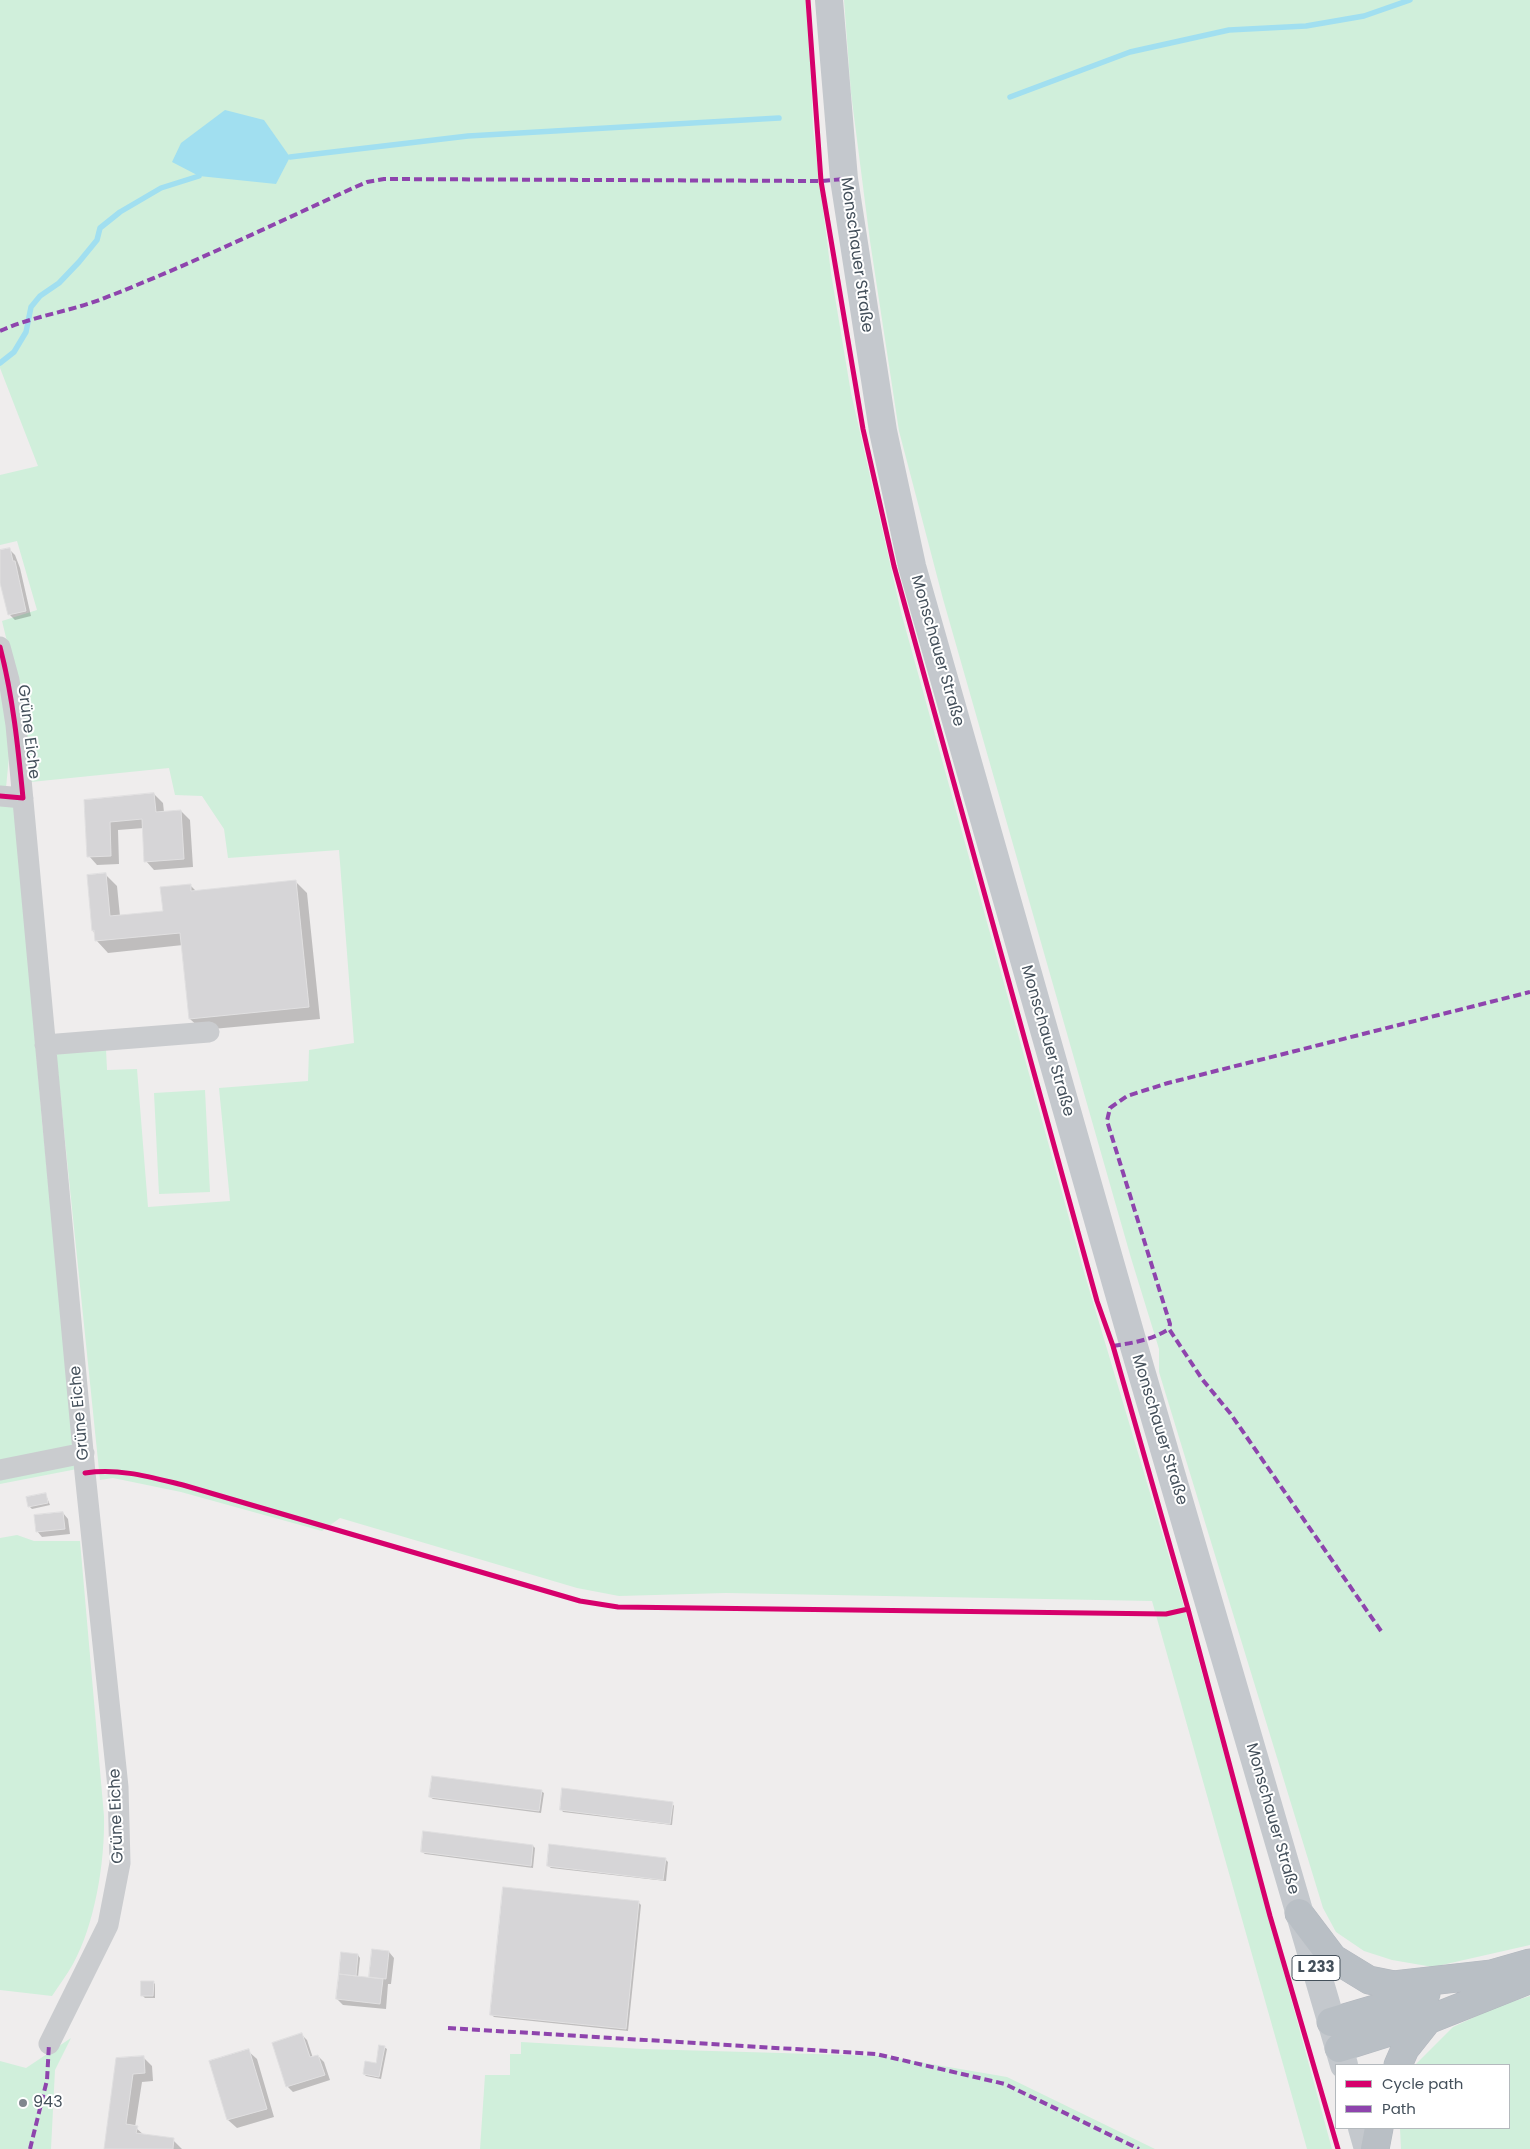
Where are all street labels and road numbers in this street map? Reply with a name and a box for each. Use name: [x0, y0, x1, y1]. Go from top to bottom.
street label: Monschauer Straße: [836, 176, 876, 334]
street label: Monschauer Straße: [906, 573, 968, 729]
street label: Grüne Eiche: [13, 684, 43, 780]
street label: Monschauer Straße: [1016, 963, 1078, 1119]
street label: Monschauer Straße: [1127, 1352, 1191, 1508]
street label: Grüne Eiche: [66, 1365, 94, 1461]
street label: Monschauer Straße: [1241, 1741, 1303, 1897]
street label: Grüne Eiche: [106, 1768, 128, 1864]
road number: L 233: [1292, 1956, 1340, 1980]

